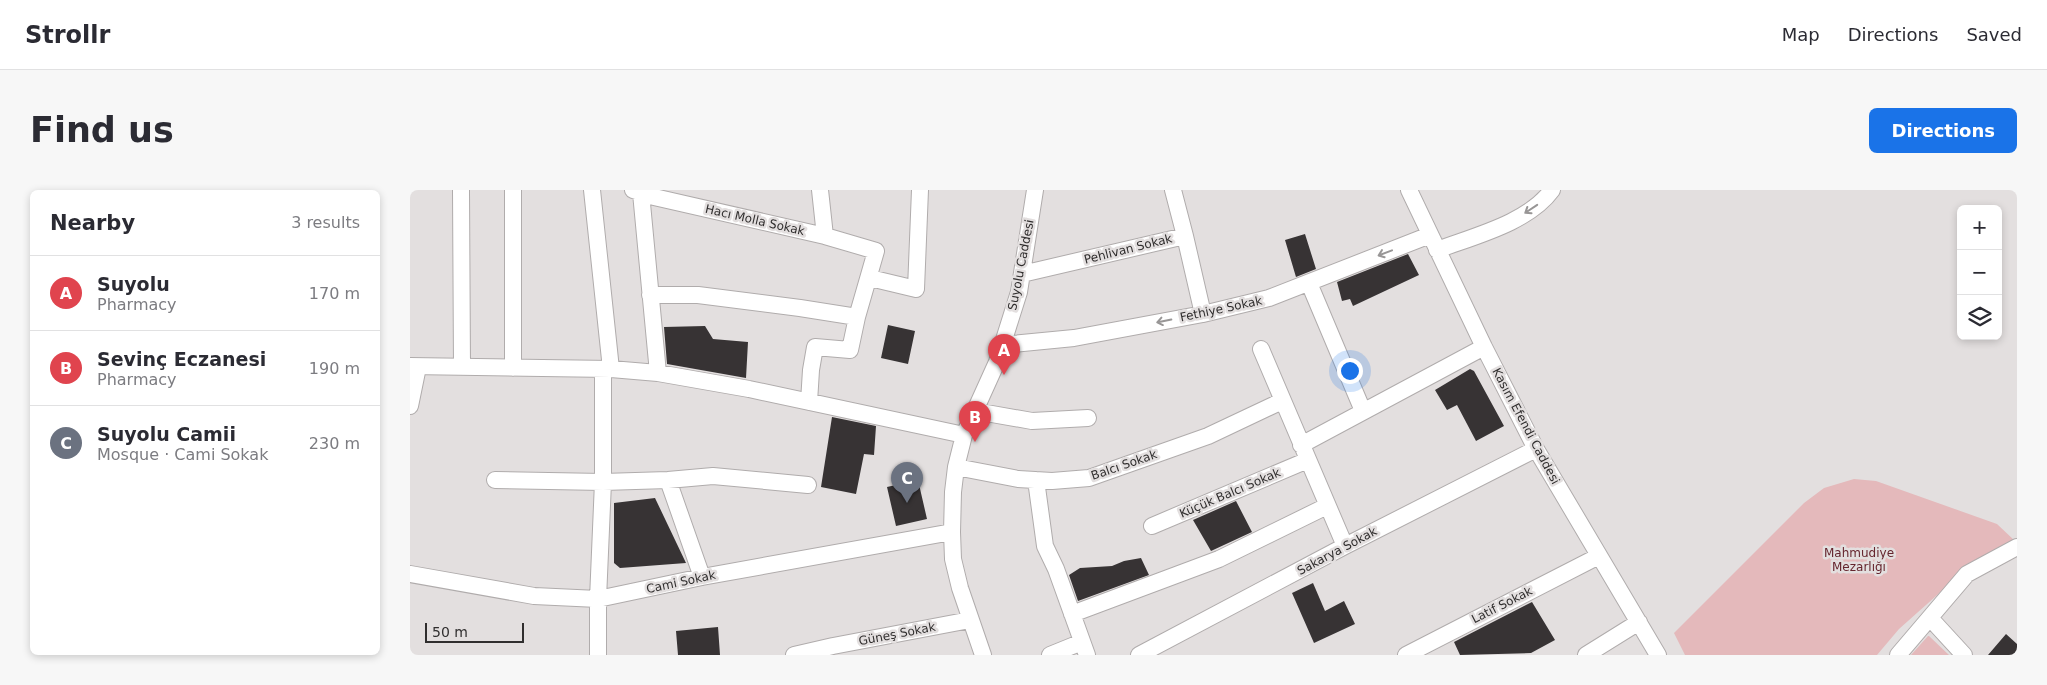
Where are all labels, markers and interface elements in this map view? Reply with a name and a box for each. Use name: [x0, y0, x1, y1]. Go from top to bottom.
text: Strollr: [25, 21, 110, 49]
text: Map: [1782, 24, 1820, 45]
text: Directions: [1848, 24, 1938, 45]
text: Saved: [1966, 24, 2022, 45]
button: Directions: [1869, 108, 2017, 153]
text: Find us: [30, 110, 174, 150]
street label: Hacı Molla Sokak: [704, 202, 806, 238]
one-way arrow: [1524, 204, 1538, 214]
map controls: [1957, 205, 2002, 340]
button: +: [1957, 205, 2002, 250]
text: Nearby: [50, 211, 135, 235]
text: 3 results: [291, 213, 360, 232]
street label: Suyolu Caddesi: [1005, 218, 1037, 312]
street label: Pehlivan Sokak: [1082, 231, 1174, 267]
one-way arrow: [1378, 249, 1393, 258]
button: −: [1957, 250, 2002, 295]
text: Suyolu: [97, 273, 170, 295]
text: A: [60, 284, 72, 303]
text: 170 m: [309, 284, 360, 303]
street label: Fethiye Sokak: [1179, 293, 1263, 325]
text: Pharmacy: [97, 295, 177, 314]
button: layers: [1957, 295, 2002, 340]
one-way arrow: [1156, 317, 1172, 327]
pin: A: [988, 334, 1020, 375]
text: Sevinç Eczanesi: [97, 348, 266, 370]
your location: [1337, 358, 1363, 384]
text: B: [60, 359, 72, 378]
text: 190 m: [309, 359, 360, 378]
street label: Kasım Efendi Caddesi: [1489, 365, 1563, 487]
text: Pharmacy: [97, 370, 177, 389]
pin: B: [959, 401, 991, 442]
text: Suyolu Camii: [97, 423, 236, 445]
text: C: [60, 434, 72, 453]
text: 230 m: [309, 434, 360, 453]
text: Mosque · Cami Sokak: [97, 445, 268, 464]
street label: Balcı Sokak: [1089, 447, 1159, 483]
pin: C: [891, 462, 923, 503]
street label: Küçük Balcı Sokak: [1177, 465, 1283, 521]
street label: Sakarya Sokak: [1295, 524, 1379, 578]
park label: Mahmudiye Mezarlığı: [1824, 546, 1894, 574]
street label: Cami Sokak: [645, 568, 717, 596]
street label: Latif Sokak: [1469, 584, 1535, 626]
scale bar: [425, 620, 524, 643]
street label: Güneş Sokak: [857, 620, 937, 648]
text: 50 m: [432, 624, 468, 640]

